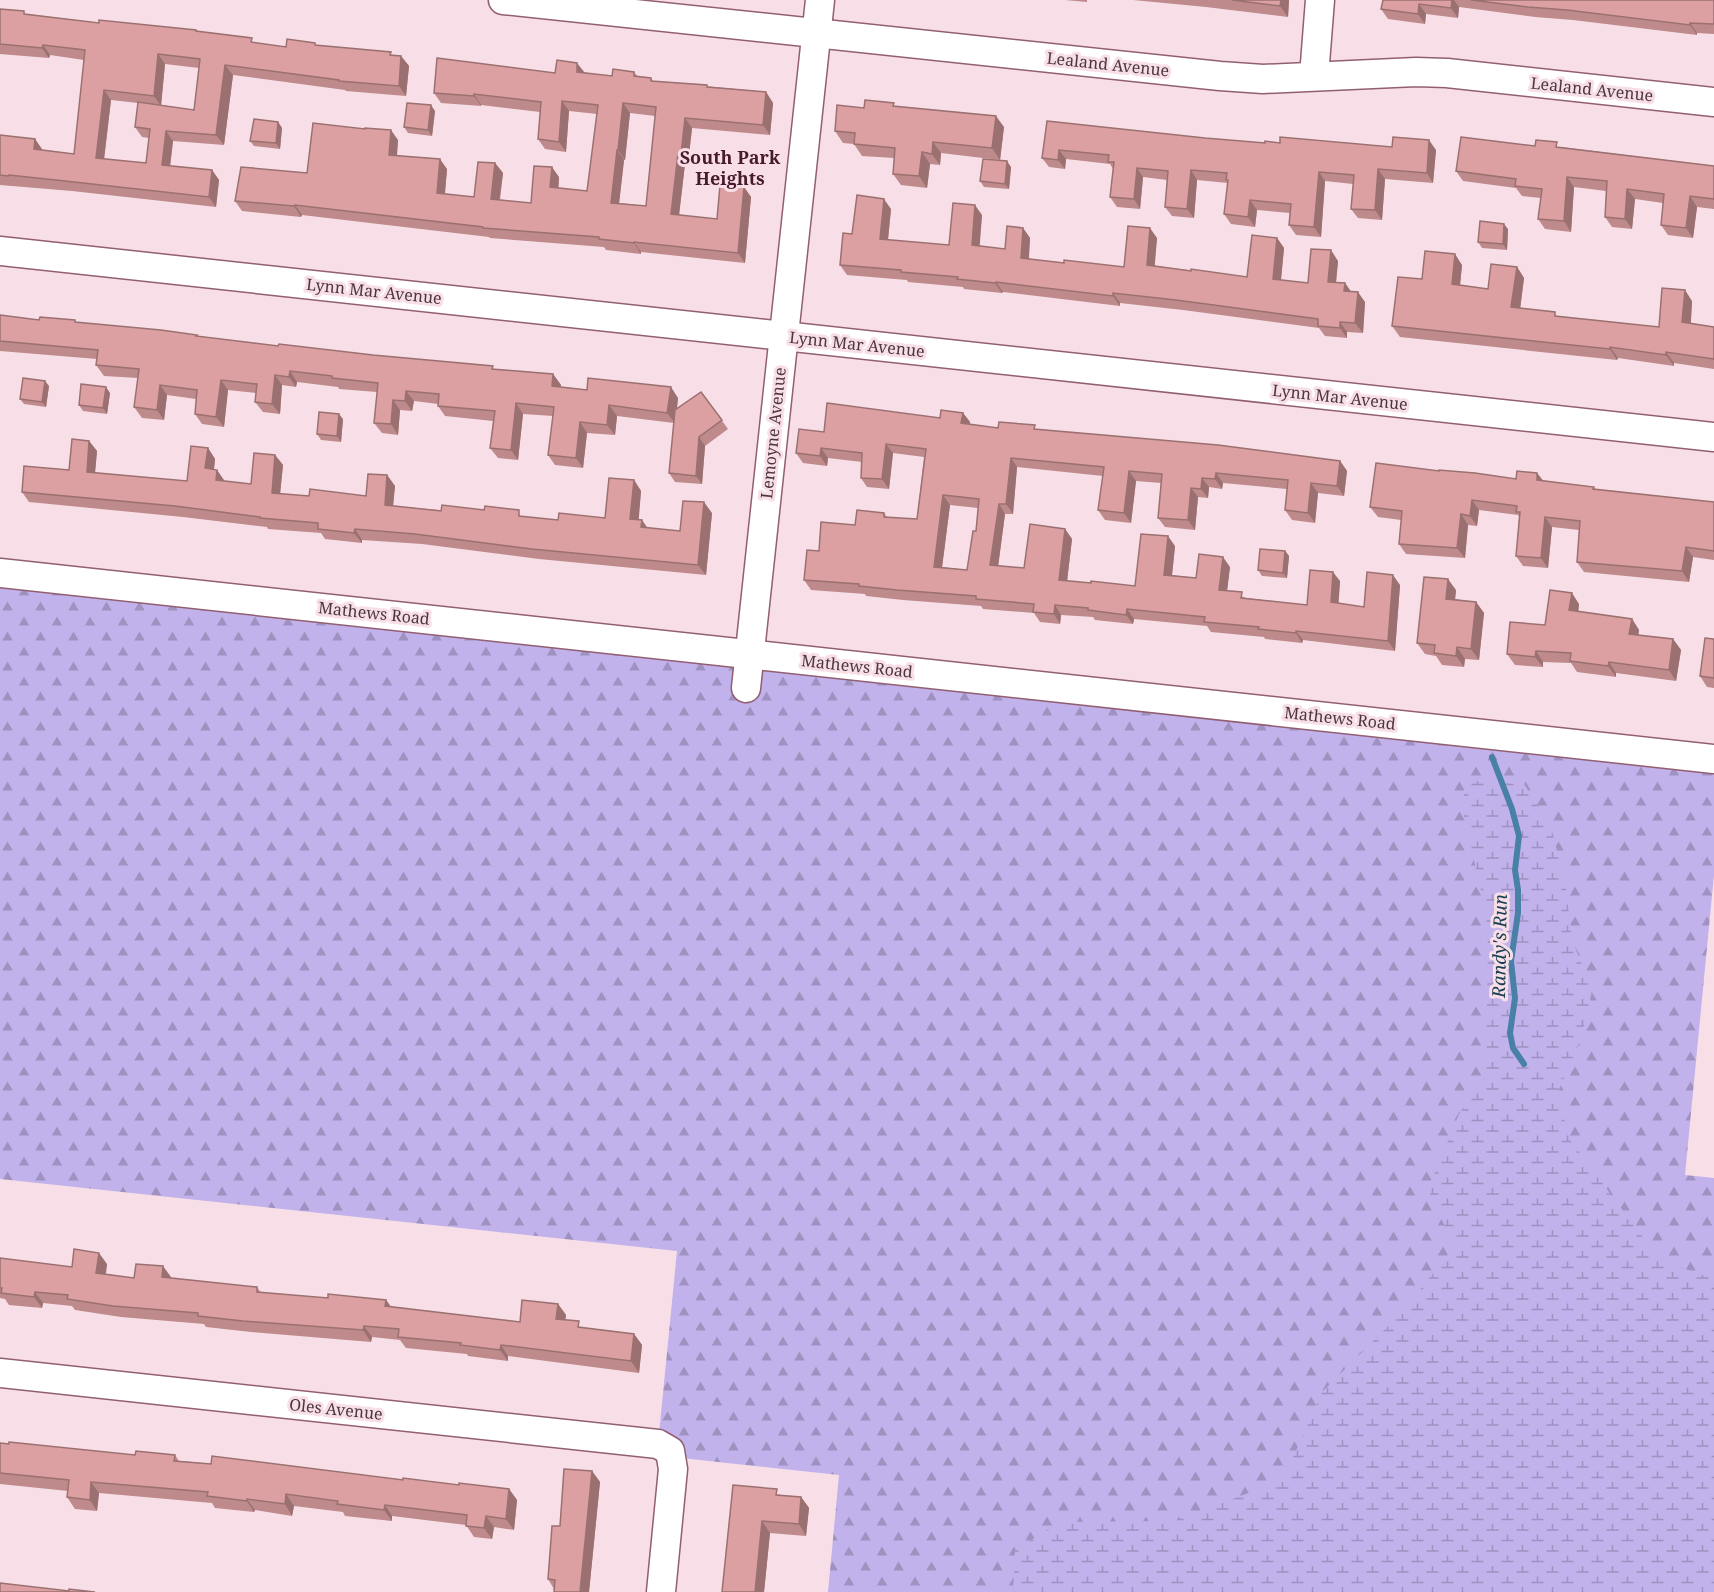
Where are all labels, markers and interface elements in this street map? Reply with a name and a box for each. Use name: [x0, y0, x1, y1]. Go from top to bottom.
street label: Lealand Avenue: [1046, 47, 1170, 81]
street label: Lealand Avenue: [1530, 72, 1654, 106]
district label: South Park Heights: [680, 145, 781, 190]
street label: Lynn Mar Avenue: [305, 273, 443, 309]
street label: Lynn Mar Avenue: [788, 326, 926, 362]
street label: Lemoyne Avenue: [755, 366, 791, 500]
street label: Lynn Mar Avenue: [1271, 379, 1409, 415]
street label: Mathews Road: [317, 596, 431, 630]
street label: Mathews Road: [800, 649, 914, 683]
street label: Mathews Road: [1283, 701, 1397, 735]
water label: Randy's Run: [1486, 894, 1512, 999]
street label: Oles Avenue: [288, 1393, 384, 1425]

